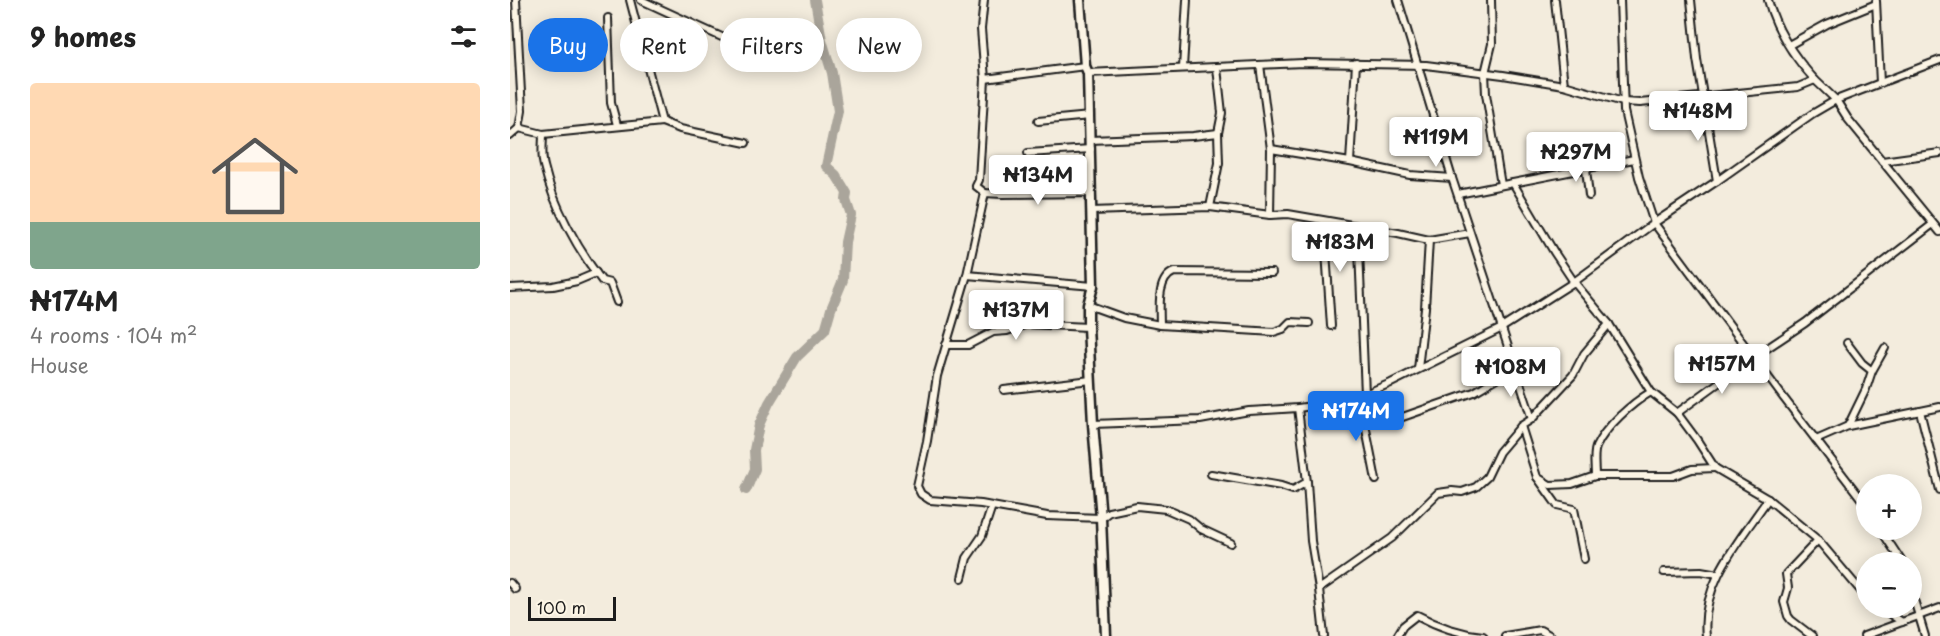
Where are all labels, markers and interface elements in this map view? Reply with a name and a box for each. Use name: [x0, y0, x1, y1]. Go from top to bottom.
text: 9 homes: [30, 17, 136, 56]
chip: Buy: [528, 18, 608, 72]
chip: Rent: [620, 18, 708, 72]
chip: Filters: [720, 18, 824, 72]
chip: New: [836, 18, 922, 72]
icon: filters: [447, 20, 480, 53]
pin: ₦148M: [1656, 91, 1740, 142]
text: ₦148M: [1663, 95, 1733, 125]
pin: ₦119M: [1394, 117, 1478, 168]
text: ₦119M: [1403, 121, 1469, 151]
icon: home: [201, 122, 309, 230]
pin: ₦297M: [1534, 132, 1618, 183]
text: ₦297M: [1540, 136, 1612, 166]
pin: ₦134M: [996, 155, 1080, 206]
text: ₦134M: [1003, 159, 1073, 189]
pin: ₦183M: [1298, 222, 1382, 273]
text: ₦183M: [1306, 226, 1374, 256]
text: ₦174M: [30, 281, 119, 320]
pin: ₦137M: [974, 290, 1058, 341]
text: ₦137M: [983, 294, 1049, 324]
text: 4 rooms · 104 m²: [30, 320, 197, 350]
pin: ₦157M: [1680, 344, 1764, 395]
pin: ₦108M: [1469, 347, 1553, 398]
text: ₦157M: [1688, 348, 1756, 378]
text: House: [30, 350, 89, 380]
text: ₦108M: [1475, 351, 1547, 381]
pin: ₦174M: [1314, 391, 1398, 442]
text: ₦174M: [1322, 395, 1390, 425]
map controls: [1856, 474, 1922, 618]
button: +: [1856, 474, 1922, 540]
button: −: [1856, 552, 1922, 618]
scale bar: [528, 594, 616, 622]
text: 100 m: [537, 595, 586, 619]

